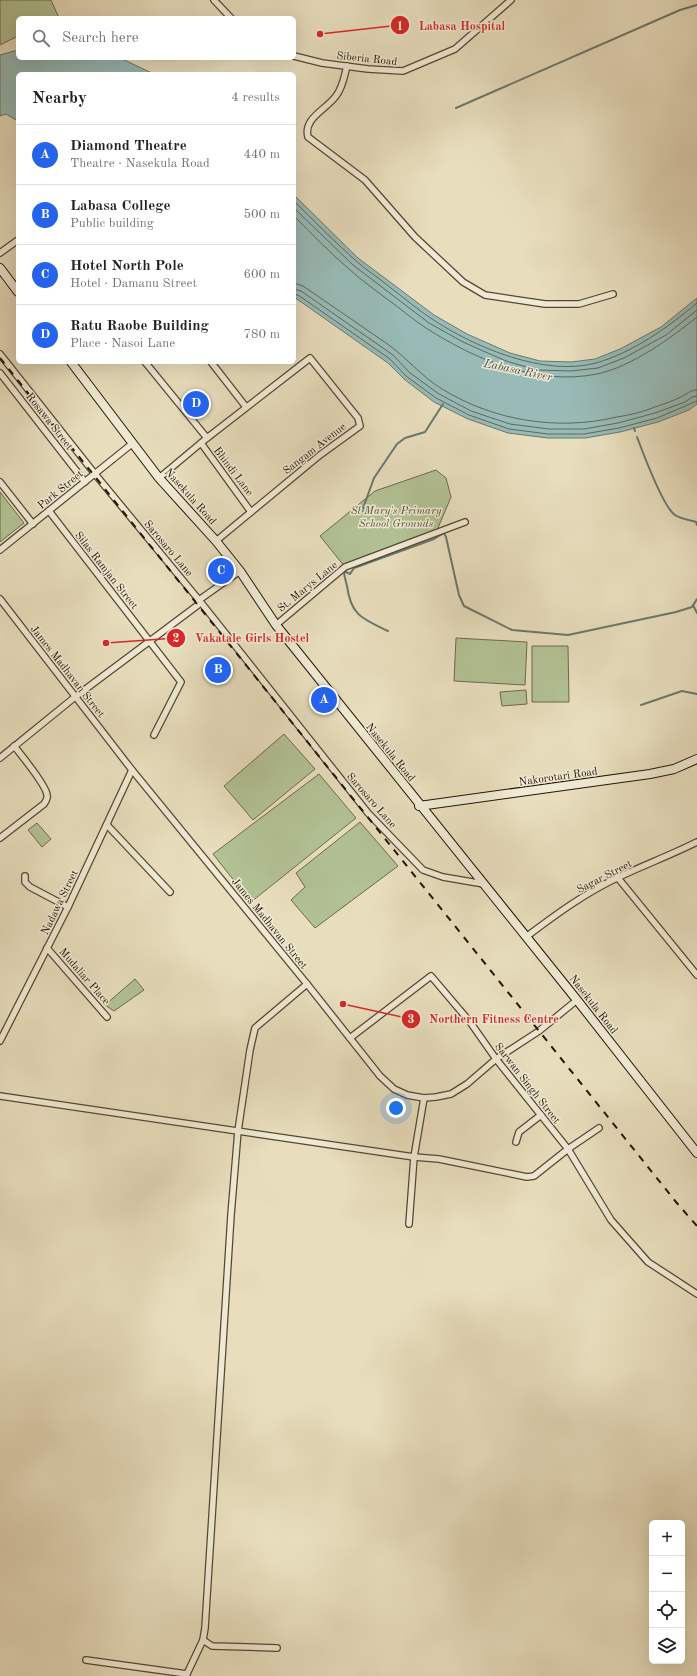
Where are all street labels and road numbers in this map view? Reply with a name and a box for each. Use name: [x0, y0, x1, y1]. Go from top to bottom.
street label: Siberia Road: [336, 51, 398, 68]
street label: Rosawa Street: [23, 391, 75, 453]
street label: Sangam Avenue: [281, 421, 348, 477]
street label: Bhindi Lane: [211, 445, 255, 498]
street label: Nasekula Road: [162, 467, 218, 527]
street label: Park Street: [36, 469, 86, 512]
street label: Sarosaro Lane: [141, 519, 194, 579]
street label: Silas Ramjan Street: [72, 530, 140, 612]
street label: St. Marys Lane: [276, 560, 340, 615]
street label: James Madhavan Street: [28, 624, 106, 720]
street label: Nasekula Road: [363, 722, 417, 784]
street label: Nakorotari Road: [518, 766, 599, 788]
street label: Sarosaro Lane: [344, 771, 398, 831]
street label: Sagar Street: [575, 859, 634, 896]
street label: Nadawa Street: [40, 868, 81, 937]
street label: James Madhavan Street: [229, 876, 309, 972]
street label: Mudaliar Place: [56, 947, 111, 1007]
street label: Nasekula Road: [567, 973, 619, 1037]
street label: Sarwan Singh Street: [492, 1041, 562, 1127]

